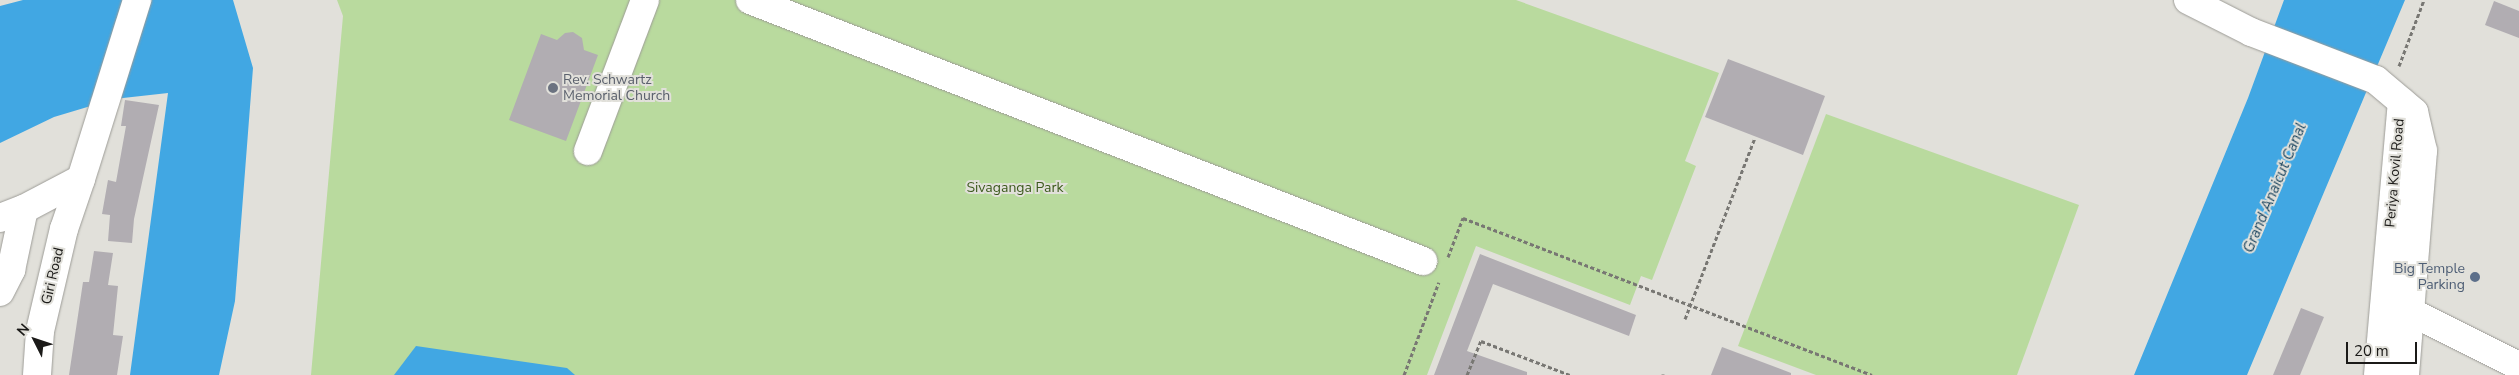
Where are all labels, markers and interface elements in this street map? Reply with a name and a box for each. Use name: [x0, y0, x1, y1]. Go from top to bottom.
place label: Rev. Schwartz Memorial Church: [563, 72, 670, 104]
marker: Rev. Schwartz Memorial Church: [547, 82, 559, 94]
street label: Periya Kovil Road: [2382, 118, 2408, 228]
water label: Grand Anaicut Canal: [2239, 120, 2311, 256]
park label: Sivaganga Park: [966, 180, 1064, 196]
street label: Giri Road: [38, 246, 68, 306]
place label: Big Temple Parking: [2394, 261, 2465, 294]
marker: Big Temple Parking: [2469, 271, 2481, 283]
north arrow: [10, 315, 60, 365]
text: N: [13, 320, 34, 340]
scale bar: [2349, 332, 2420, 364]
text: 20 m: [2354, 341, 2389, 361]

